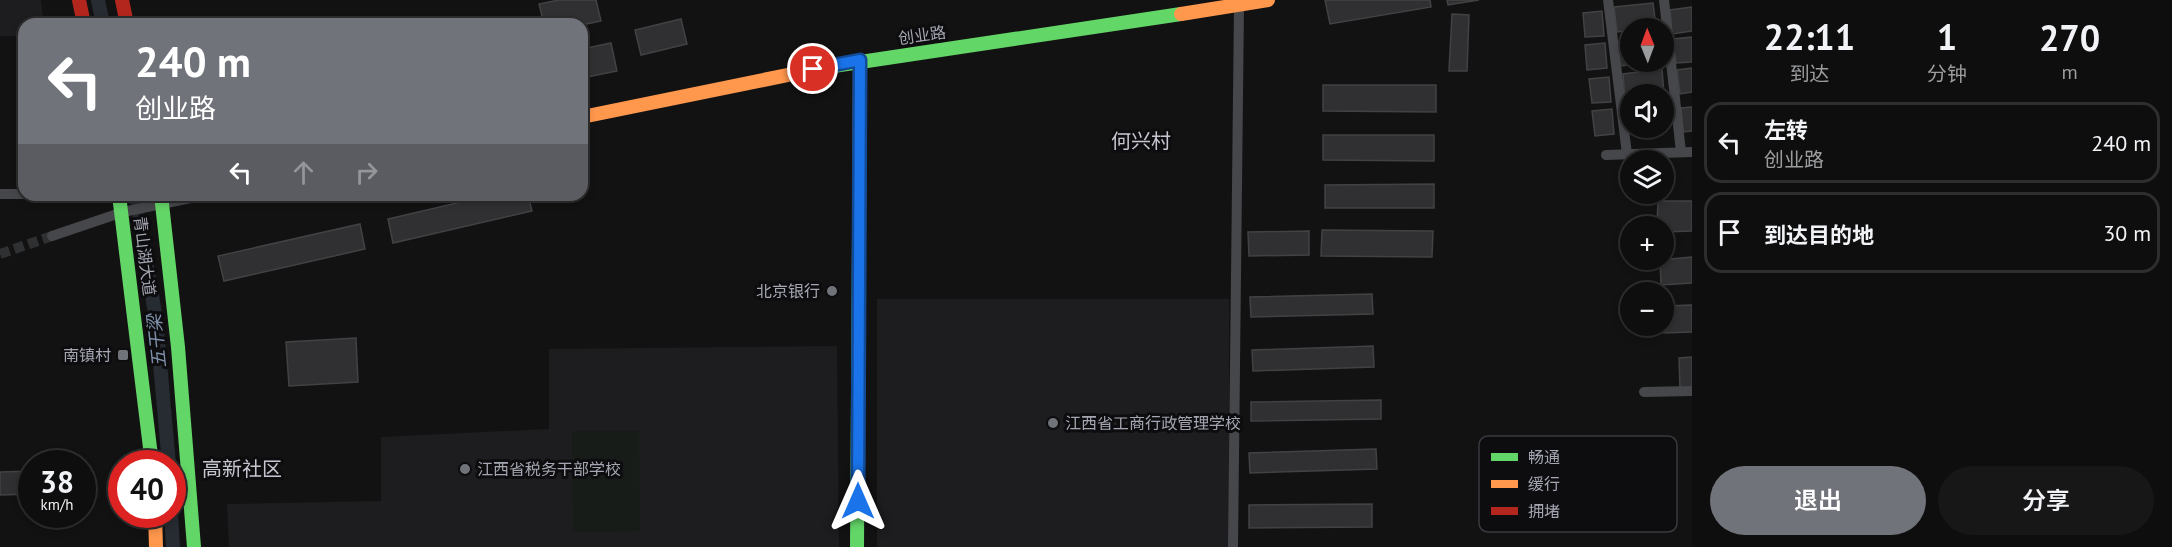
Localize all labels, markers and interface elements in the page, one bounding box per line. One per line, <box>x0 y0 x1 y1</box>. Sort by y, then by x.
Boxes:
text: 22:11 <box>1764 13 1855 60</box>
text: 1 <box>1937 13 1957 60</box>
text: 270 <box>2039 14 2100 61</box>
north arrow <box>1620 18 1674 72</box>
map controls <box>1620 18 1674 336</box>
street label: 创业路 <box>897 22 947 48</box>
text: 240 m <box>135 34 251 89</box>
icon: left <box>36 42 114 120</box>
pin <box>787 43 838 94</box>
icon: arrive <box>796 52 829 85</box>
text: m <box>2061 59 2078 85</box>
text: 到达 <box>1790 61 1830 87</box>
text: 分钟 <box>1927 61 1967 87</box>
button: sound <box>1620 84 1674 138</box>
text: 创业路 <box>135 91 216 125</box>
text: 左转 <box>1764 116 1808 144</box>
icon: left <box>1713 126 1746 159</box>
district label: 何兴村 <box>1111 128 1171 154</box>
text: 240 m <box>2091 129 2151 157</box>
text: 创业路 <box>1764 147 1824 173</box>
button: layers <box>1620 150 1674 204</box>
icon: left <box>224 156 257 189</box>
icon: ahead <box>287 156 320 189</box>
icon: right <box>350 156 383 189</box>
street label: 青山湖大道 <box>130 215 160 297</box>
button: + <box>1620 216 1674 270</box>
icon: arrive <box>1713 216 1746 249</box>
text: 30 m <box>2103 219 2151 247</box>
text: 到达目的地 <box>1764 221 1874 249</box>
place label: 北京银行 <box>756 281 820 301</box>
button: − <box>1620 282 1674 336</box>
marker: 北京银行 <box>825 284 839 298</box>
water label: 五干梁 <box>142 311 171 369</box>
place label: 南镇村 <box>63 345 111 365</box>
marker: 南镇村 <box>116 348 130 362</box>
place label: 江西省工商行政管理学校 <box>1065 413 1241 433</box>
marker: 江西省工商行政管理学校 <box>1046 416 1060 430</box>
legend <box>1479 436 1677 532</box>
text: 畅通 <box>1528 447 1560 467</box>
speed limit sign: 40 <box>108 450 186 528</box>
district label: 高新社区 <box>202 456 282 482</box>
place label: 江西省税务干部学校 <box>477 459 621 479</box>
text: 38 <box>40 462 74 501</box>
marker: 江西省税务干部学校 <box>458 462 472 476</box>
button: 退出 <box>1710 466 1926 535</box>
button: 分享 <box>1938 466 2154 535</box>
position arrow <box>826 469 890 533</box>
text: 缓行 <box>1528 474 1560 494</box>
text: km/h <box>41 495 73 514</box>
text: 拥堵 <box>1528 501 1560 521</box>

